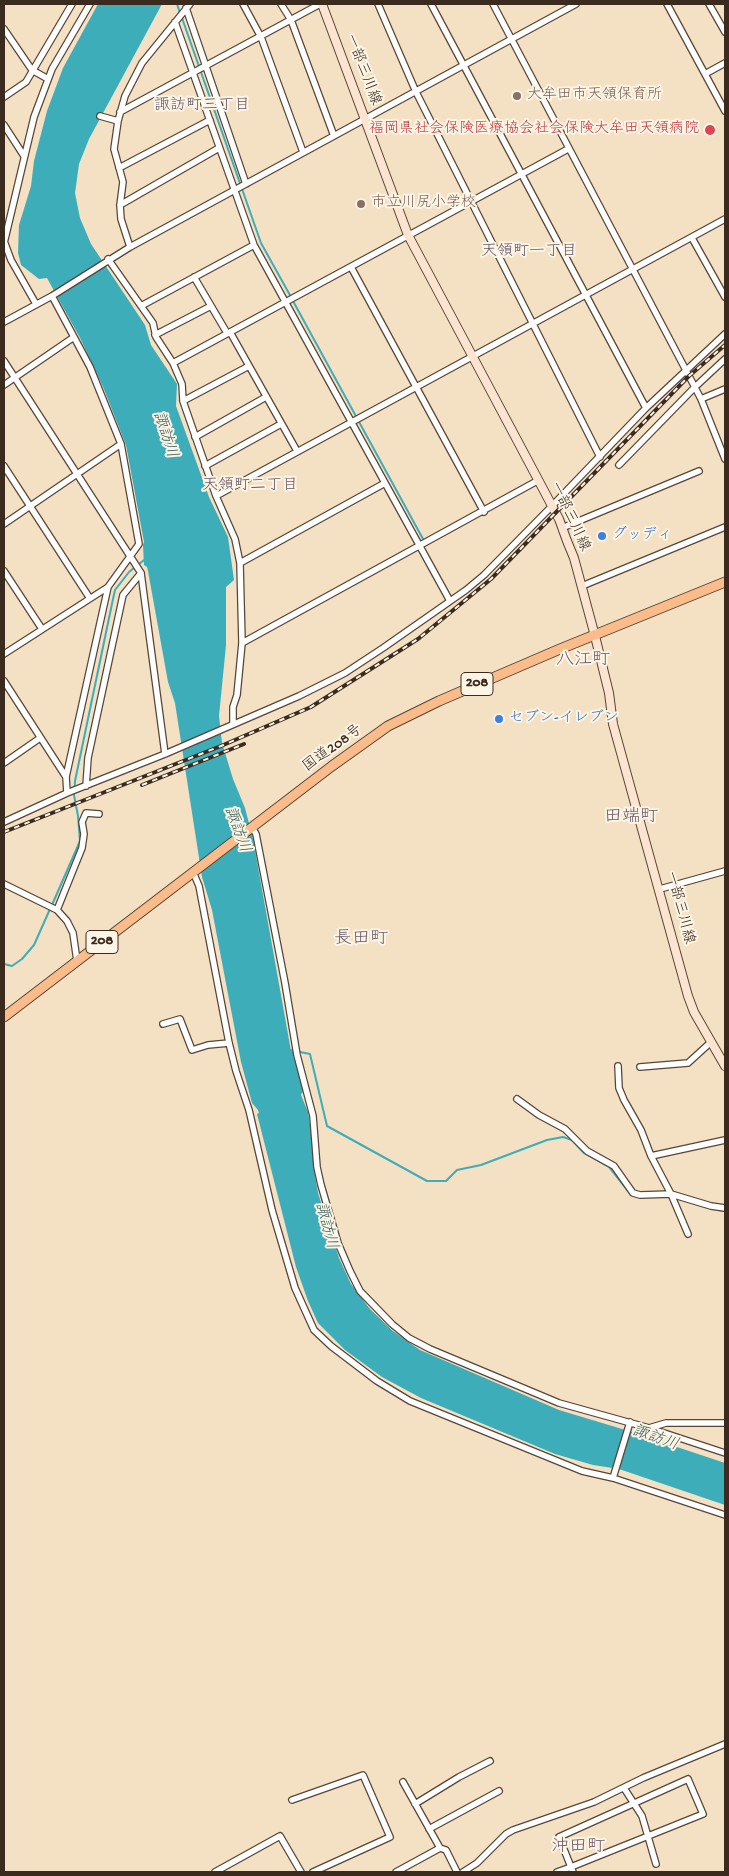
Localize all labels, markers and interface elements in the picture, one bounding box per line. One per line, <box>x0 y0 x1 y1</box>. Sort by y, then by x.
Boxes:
street label: 一部三川線 <box>340 32 384 108</box>
place label: 大牟田市天領保育所 <box>527 87 662 105</box>
marker: 大牟田市天領保育所 <box>511 90 523 102</box>
district label: 諏訪町三丁目 <box>154 97 250 117</box>
place label: 福岡県社会保険医療協会社会保険大牟田天領病院 <box>369 121 699 139</box>
marker: 福岡県社会保険医療協会社会保険大牟田天領病院 <box>703 123 717 137</box>
place label: 市立川尻小学校 <box>371 195 476 213</box>
marker: 市立川尻小学校 <box>355 198 367 210</box>
district label: 天領町一丁目 <box>481 243 577 263</box>
water label: 諏訪川 <box>147 409 181 461</box>
district label: 天領町二丁目 <box>202 477 298 497</box>
street label: 一部三川線 <box>545 479 593 555</box>
place label: グッディ <box>612 527 672 545</box>
marker: グッディ <box>596 530 608 542</box>
district label: 八江町 <box>556 650 610 672</box>
road number: 208 <box>461 672 493 696</box>
place label: セブン-イレブン <box>509 710 619 728</box>
marker: セブン-イレブン <box>493 713 505 725</box>
street label: 国道208号 <box>300 721 366 777</box>
water label: 諏訪川 <box>219 804 253 856</box>
district label: 田端町 <box>604 807 658 829</box>
street label: 一部三川線 <box>661 869 697 947</box>
district label: 長田町 <box>334 929 388 951</box>
road number: 208 <box>86 930 118 954</box>
water label: 諏訪川 <box>310 1200 340 1252</box>
water label: 諏訪川 <box>629 1422 681 1456</box>
district label: 沖田町 <box>551 1837 605 1859</box>

